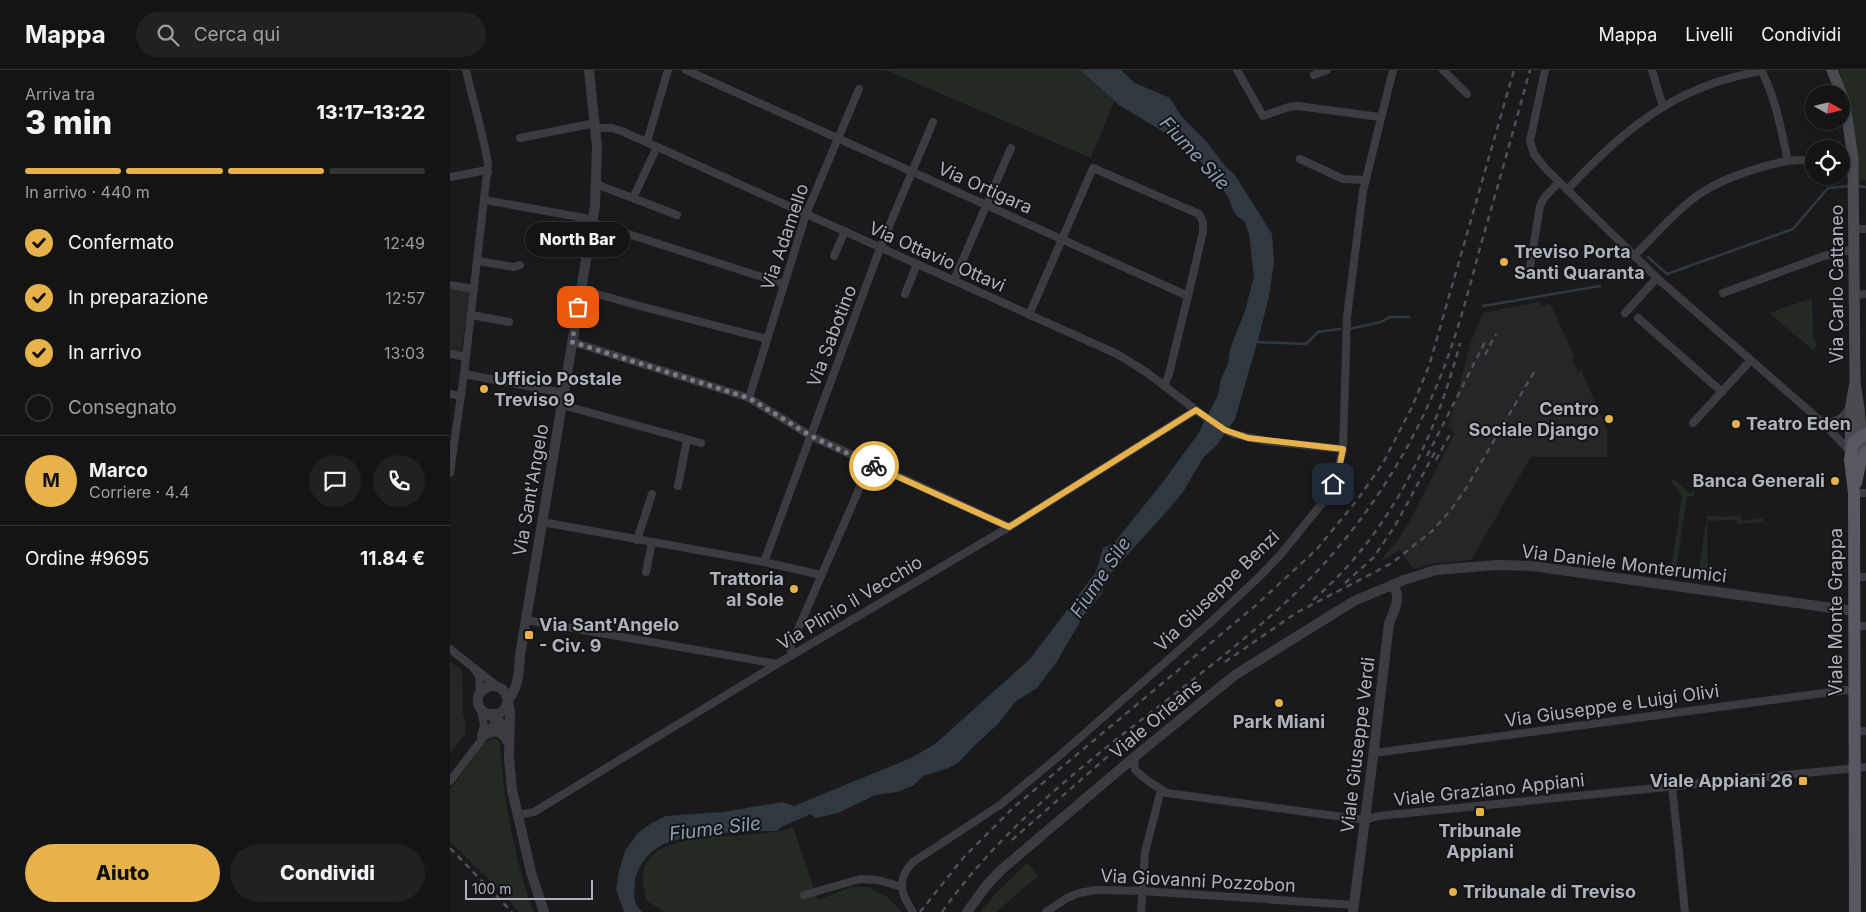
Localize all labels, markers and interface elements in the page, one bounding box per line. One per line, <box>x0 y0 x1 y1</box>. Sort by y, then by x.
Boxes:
search box <box>136 12 486 57</box>
text: Mappa <box>25 20 106 49</box>
icon: search <box>154 21 182 49</box>
text: Cerca qui <box>194 23 280 46</box>
text: Mappa <box>1599 24 1657 45</box>
text: Livelli <box>1685 24 1733 45</box>
text: Condividi <box>1761 24 1841 45</box>
text: Arriva tra <box>25 84 95 104</box>
north arrow <box>1805 85 1850 130</box>
map controls <box>1805 85 1850 185</box>
text: 13:17–13:22 <box>317 101 425 124</box>
text: 3 min <box>25 103 112 142</box>
water label: Fiume Sile <box>1155 112 1235 195</box>
button: locate <box>1805 140 1850 185</box>
street label: Via Ortigara <box>935 157 1036 218</box>
street label: Via Adamello <box>756 181 813 293</box>
text: In arrivo · 440 m <box>25 182 150 202</box>
street label: Via Carlo Cattaneo <box>1826 204 1847 364</box>
street label: Via Ottavio Ottavi <box>866 217 1009 296</box>
callout: North Bar <box>526 222 630 257</box>
icon: check <box>25 229 53 257</box>
text: North Bar <box>540 229 615 249</box>
text: Confermato <box>68 231 174 254</box>
text: 12:49 <box>384 233 425 253</box>
place label: Treviso Porta Santi Quaranta <box>1514 241 1645 283</box>
marker: Treviso Porta Santi Quaranta <box>1498 256 1510 268</box>
street label: Via Sabotino <box>803 282 861 390</box>
icon: check <box>25 284 53 312</box>
text: In preparazione <box>68 286 208 309</box>
pin <box>557 286 599 328</box>
text: 12:57 <box>385 288 425 308</box>
icon: bag <box>564 293 592 321</box>
icon: check <box>25 339 53 367</box>
text: In arrivo <box>68 341 142 364</box>
text: 13:03 <box>384 343 425 363</box>
place label: Ufficio Postale Treviso 9 <box>494 368 622 410</box>
marker: Ufficio Postale Treviso 9 <box>478 383 490 395</box>
text: Consegnato <box>68 396 177 419</box>
place label: Centro Sociale Django <box>1468 398 1599 440</box>
marker: Centro Sociale Django <box>1603 413 1615 425</box>
place label: Teatro Eden <box>1746 413 1851 434</box>
marker: Teatro Eden <box>1730 418 1742 430</box>
street label: Via Sant'Angelo <box>509 422 552 558</box>
courier <box>849 441 899 491</box>
icon: bike <box>860 452 888 480</box>
button: chat <box>309 455 361 507</box>
button: phone <box>373 455 425 507</box>
text: Marco <box>89 459 148 482</box>
pin <box>1312 463 1354 505</box>
text: M <box>42 469 60 492</box>
icon: home <box>1319 470 1347 498</box>
place label: Banca Generali <box>1693 470 1825 491</box>
marker: Banca Generali <box>1829 475 1841 487</box>
text: Corriere · 4.4 <box>89 482 189 502</box>
street label: Via Giuseppe Benzi <box>1150 526 1283 656</box>
street label: Viale Monte Grappa <box>1825 528 1846 696</box>
water label: Fiume Sile <box>1065 533 1136 622</box>
street label: Via Daniele Monterumici <box>1520 540 1728 587</box>
text: Ordine #9695 <box>25 547 149 570</box>
text: 11.84 € <box>360 547 425 570</box>
street label: Via Plinio il Vecchio <box>774 551 926 654</box>
place label: Trattoria al Sole <box>709 568 784 610</box>
marker: Trattoria al Sole <box>788 583 800 595</box>
place label: Via Sant'Angelo - Civ. 9 <box>539 614 679 656</box>
marker: Via Sant'Angelo - Civ. 9 <box>523 629 535 641</box>
street label: Viale Giuseppe Verdi <box>1336 656 1379 834</box>
street label: Viale Orleans <box>1106 674 1206 763</box>
street label: Via Giuseppe e Luigi Olivi <box>1503 680 1720 731</box>
marker: Park Miani <box>1273 697 1285 709</box>
place label: Park Miani <box>1233 711 1325 732</box>
street label: Viale Graziano Appiani <box>1392 769 1585 810</box>
place label: Viale Appiani 26 <box>1650 770 1793 791</box>
marker: Viale Appiani 26 <box>1797 775 1809 787</box>
marker: Tribunale Appiani <box>1474 806 1486 818</box>
water label: Fiume Sile <box>668 811 762 846</box>
place label: Tribunale Appiani <box>1438 820 1522 862</box>
button: Aiuto <box>25 844 220 902</box>
button: Condividi <box>230 844 425 902</box>
street label: Via Giovanni Pozzobon <box>1100 865 1296 896</box>
scale bar <box>465 877 592 900</box>
text: 100 m <box>472 880 512 897</box>
place label: Tribunale di Treviso <box>1463 881 1636 902</box>
marker: Tribunale di Treviso <box>1447 886 1459 898</box>

